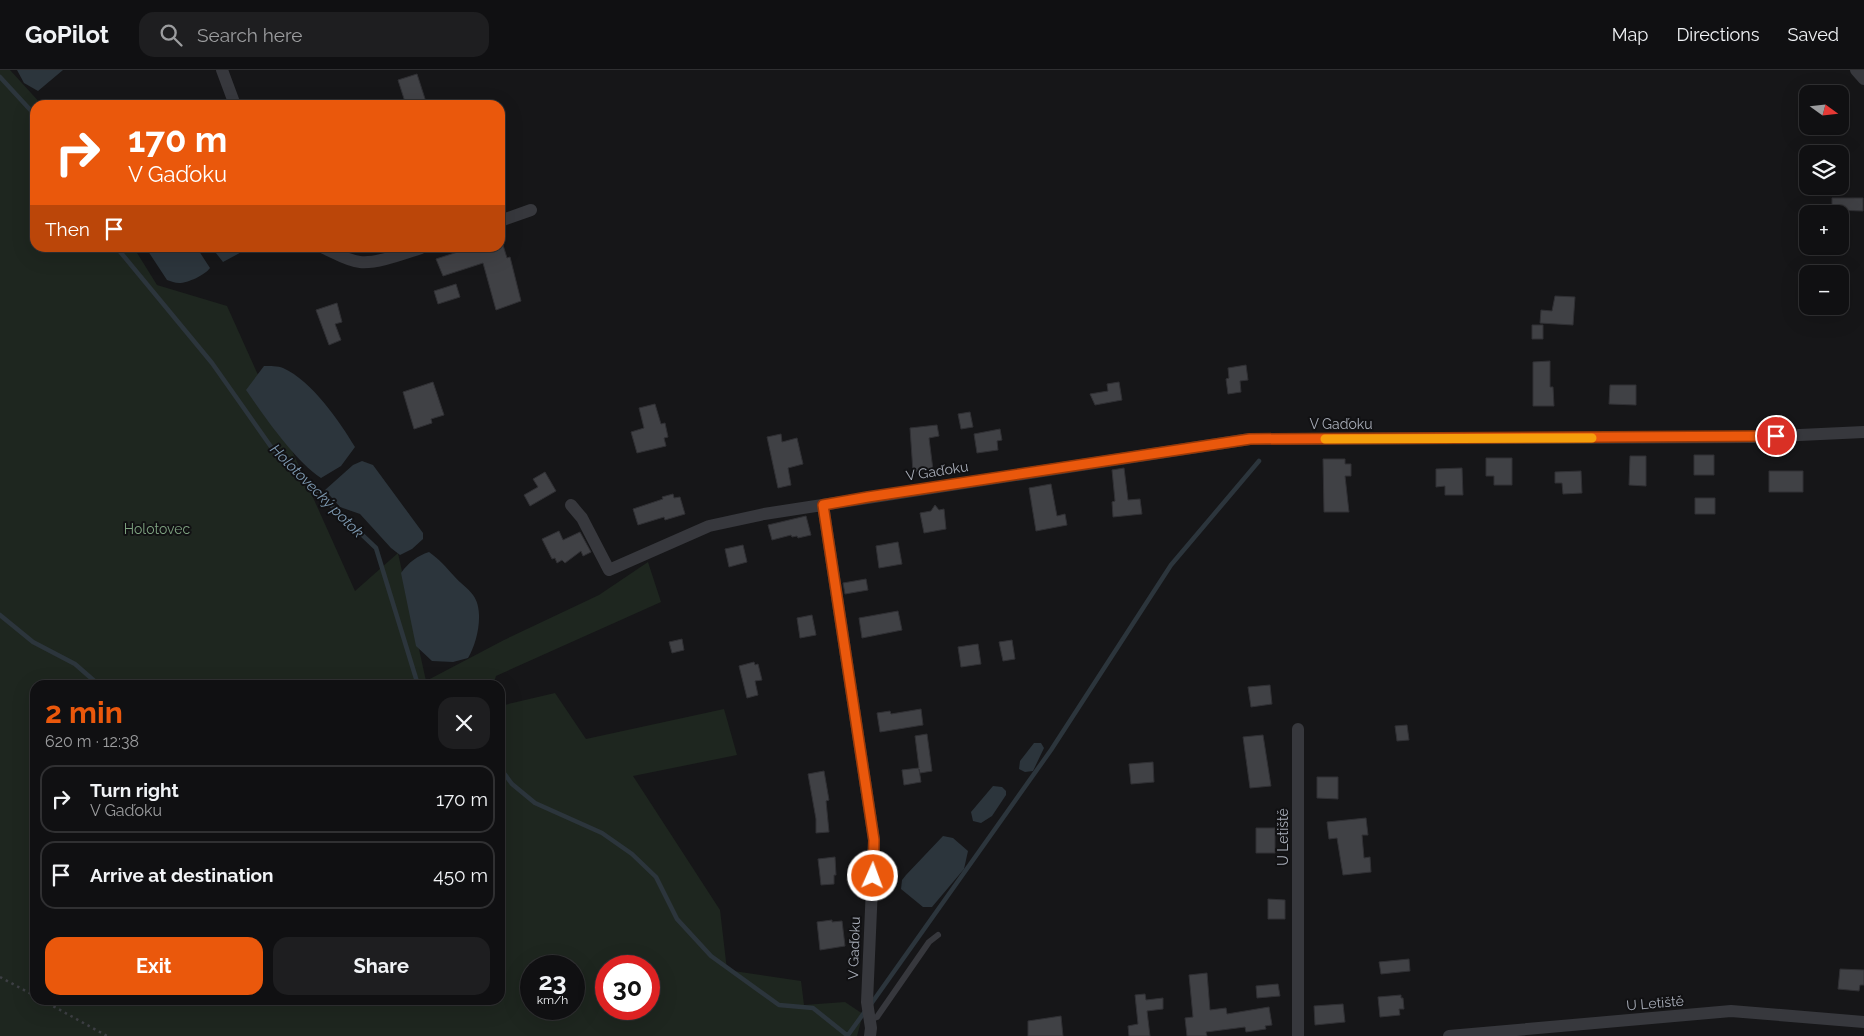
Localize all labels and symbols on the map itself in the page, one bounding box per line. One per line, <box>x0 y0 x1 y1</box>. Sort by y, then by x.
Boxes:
north arrow <box>1799 85 1849 135</box>
pin <box>1755 415 1797 457</box>
street label: V Gaďoku <box>1309 416 1373 432</box>
water label: Holotovecký potok <box>266 440 368 542</box>
street label: V Gaďoku <box>905 458 969 484</box>
park label: Holotovec <box>124 521 190 537</box>
street label: U Letiště <box>1275 808 1291 866</box>
position arrow <box>846 849 898 901</box>
street label: V Gaďoku <box>845 916 863 980</box>
speed limit sign: 30 <box>595 955 660 1020</box>
street label: U Letiště <box>1626 993 1684 1013</box>

